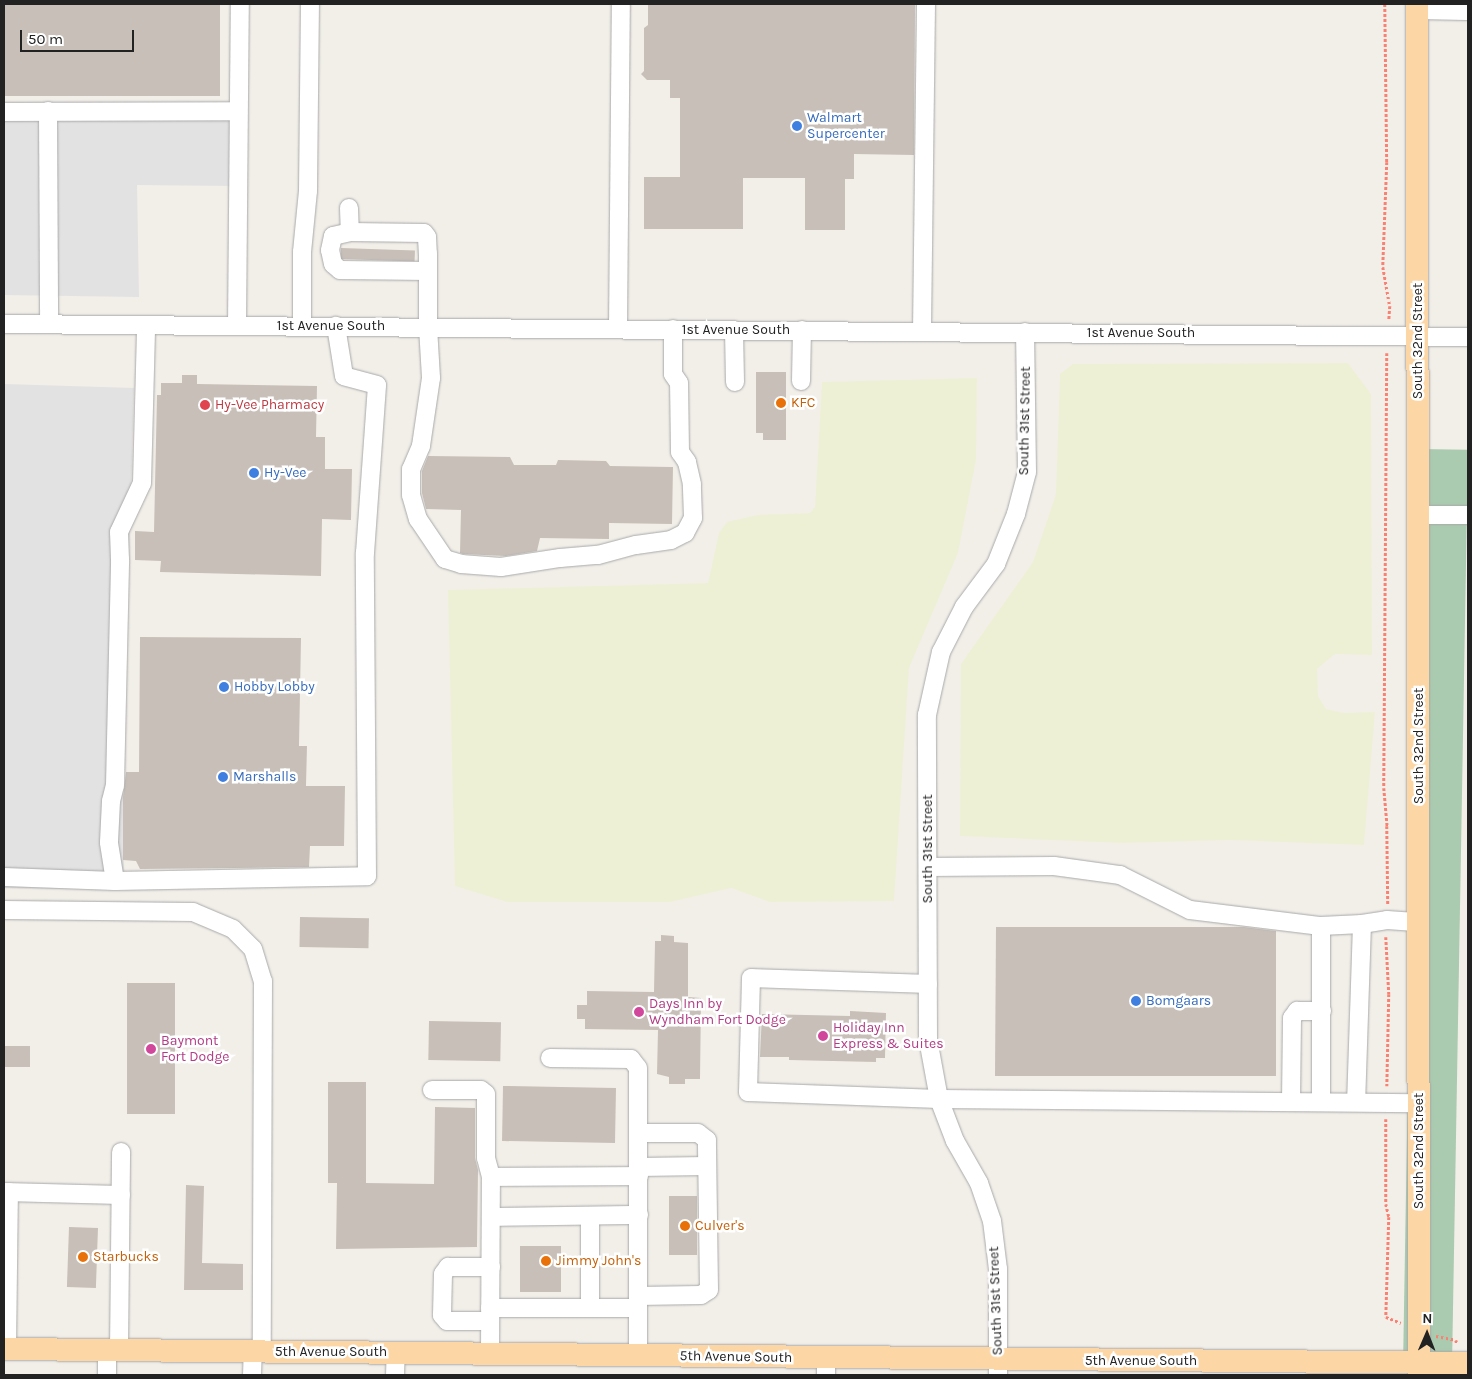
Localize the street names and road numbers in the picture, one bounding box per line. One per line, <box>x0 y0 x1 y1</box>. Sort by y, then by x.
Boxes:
street label: South 32nd Street <box>1410 283 1426 399</box>
street label: 1st Avenue South <box>277 318 385 334</box>
street label: 1st Avenue South <box>682 322 790 338</box>
street label: 1st Avenue South <box>1087 325 1195 341</box>
street label: South 31st Street <box>1016 366 1034 476</box>
street label: South 32nd Street <box>1411 688 1427 804</box>
street label: South 31st Street <box>920 795 936 903</box>
street label: South 32nd Street <box>1411 1093 1427 1209</box>
street label: South 31st Street <box>986 1246 1006 1356</box>
street label: 5th Avenue South <box>275 1344 387 1360</box>
street label: 5th Avenue South <box>680 1348 792 1366</box>
street label: 5th Avenue South <box>1085 1353 1197 1369</box>

